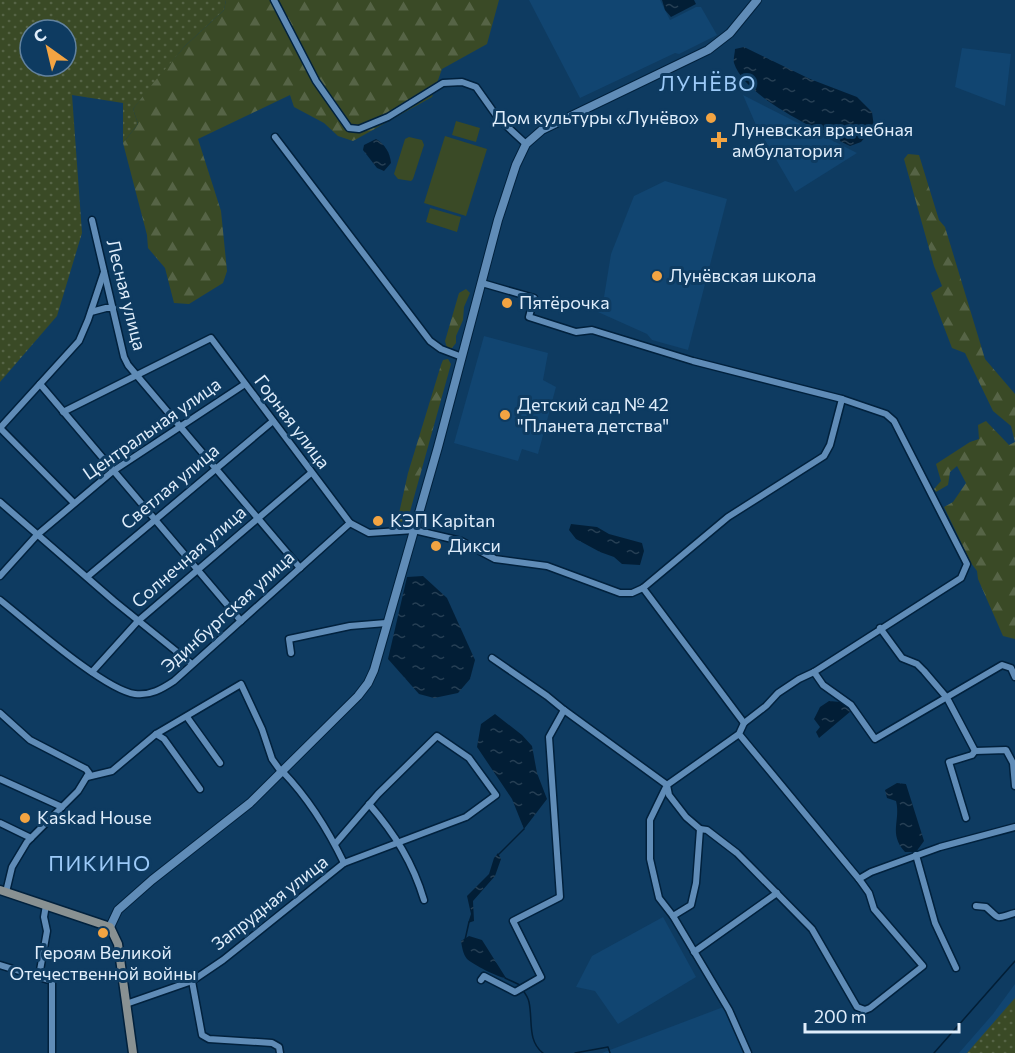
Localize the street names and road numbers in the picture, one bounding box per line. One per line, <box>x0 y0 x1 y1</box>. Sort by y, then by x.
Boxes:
street label: Лесная улица <box>103 237 151 353</box>
street label: Горная улица <box>250 370 335 473</box>
street label: Центральная улица <box>78 372 225 484</box>
street label: Светлая улица <box>116 439 223 534</box>
street label: Солнечная улица <box>127 501 250 612</box>
street label: Эдинбургская улица <box>156 546 298 677</box>
street label: Запрудная улица <box>207 850 332 954</box>

